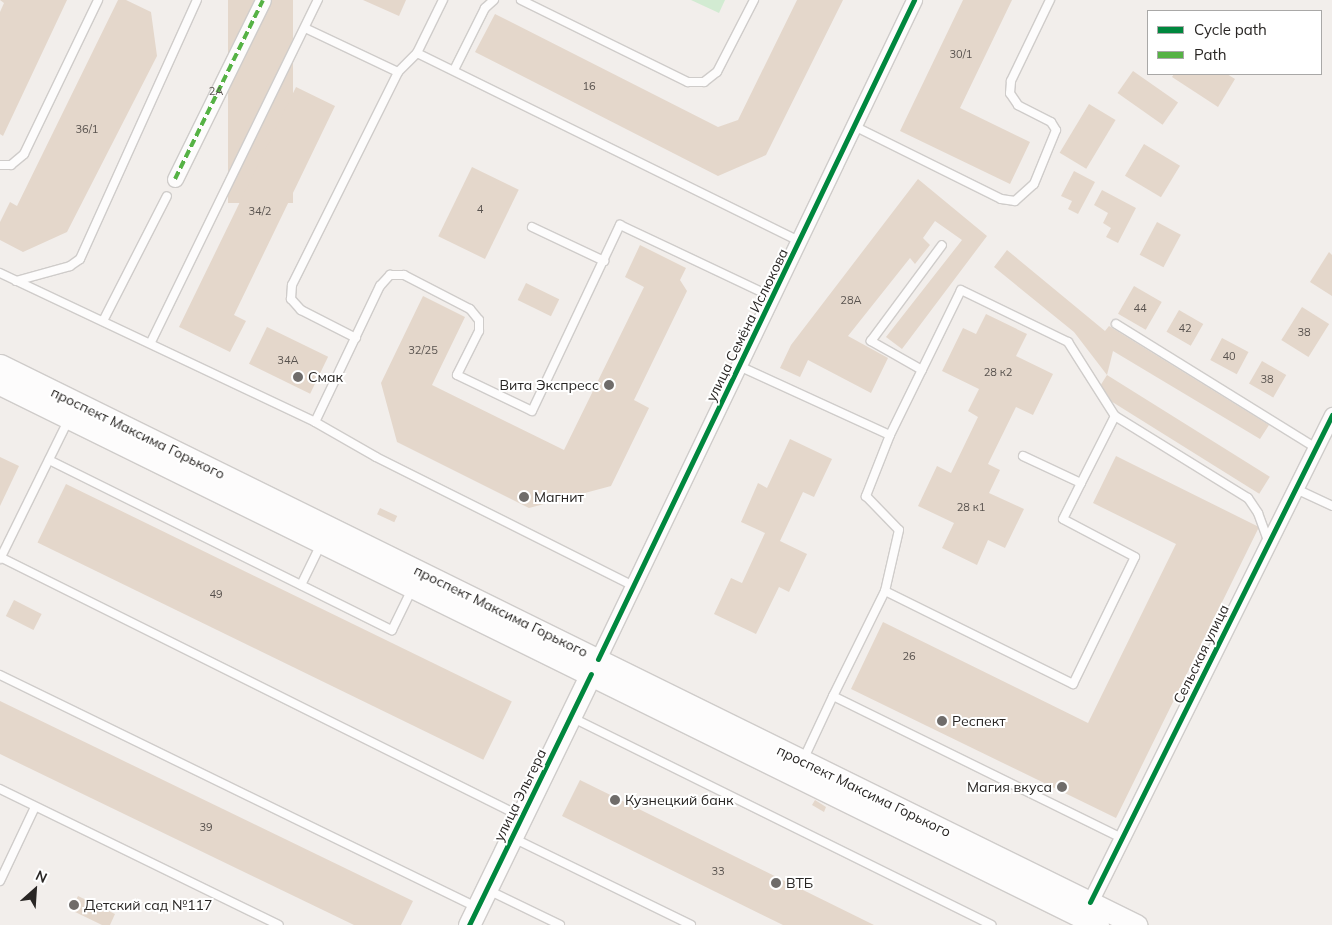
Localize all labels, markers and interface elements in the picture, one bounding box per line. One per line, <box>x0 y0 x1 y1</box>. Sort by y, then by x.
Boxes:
legend <box>1147 10 1322 75</box>
text: Cycle path <box>1194 20 1267 39</box>
text: Path <box>1194 45 1226 64</box>
house number: 30/1 <box>950 47 972 61</box>
house number: 16 <box>582 79 596 93</box>
house number: 2А <box>209 84 223 98</box>
house number: 36/1 <box>76 122 98 136</box>
house number: 4 <box>477 202 483 216</box>
house number: 34/2 <box>249 204 271 218</box>
street label: улица Семёна Ислюкова <box>703 246 791 404</box>
house number: 28А <box>840 293 862 307</box>
house number: 44 <box>1133 301 1147 315</box>
house number: 42 <box>1178 321 1192 335</box>
house number: 38 <box>1297 325 1311 339</box>
house number: 32/25 <box>408 343 438 357</box>
house number: 40 <box>1222 349 1236 363</box>
house number: 34А <box>277 353 299 367</box>
house number: 28 к2 <box>984 365 1012 379</box>
place label: Смак <box>308 369 343 385</box>
marker: Смак <box>292 371 304 383</box>
house number: 38 <box>1260 372 1274 386</box>
place label: Вита Экспресс <box>500 377 599 393</box>
marker: Вита Экспресс <box>603 379 615 391</box>
street label: проспект Максима Горького <box>48 384 228 482</box>
place label: Магнит <box>534 489 584 505</box>
marker: Магнит <box>518 491 530 503</box>
house number: 28 к1 <box>957 500 985 514</box>
street label: проспект Максима Горького <box>411 562 591 660</box>
house number: 49 <box>209 587 223 601</box>
street label: Сельская улица <box>1170 602 1232 706</box>
house number: 26 <box>902 649 916 663</box>
place label: Респект <box>952 713 1006 729</box>
marker: Респект <box>936 715 948 727</box>
street label: проспект Максима Горького <box>774 742 954 840</box>
street label: улица Эльгера <box>490 746 550 844</box>
place label: Магия вкуса <box>967 779 1052 795</box>
marker: Магия вкуса <box>1056 781 1068 793</box>
place label: Кузнецкий банк <box>625 792 734 808</box>
marker: Кузнецкий банк <box>609 794 621 806</box>
house number: 39 <box>199 820 213 834</box>
house number: 33 <box>711 864 725 878</box>
north arrow <box>10 865 60 915</box>
text: N <box>33 866 50 887</box>
place label: ВТБ <box>786 875 813 891</box>
marker: ВТБ <box>770 877 782 889</box>
place label: Детский сад №117 <box>84 897 212 913</box>
marker: Детский сад №117 <box>68 899 80 911</box>

